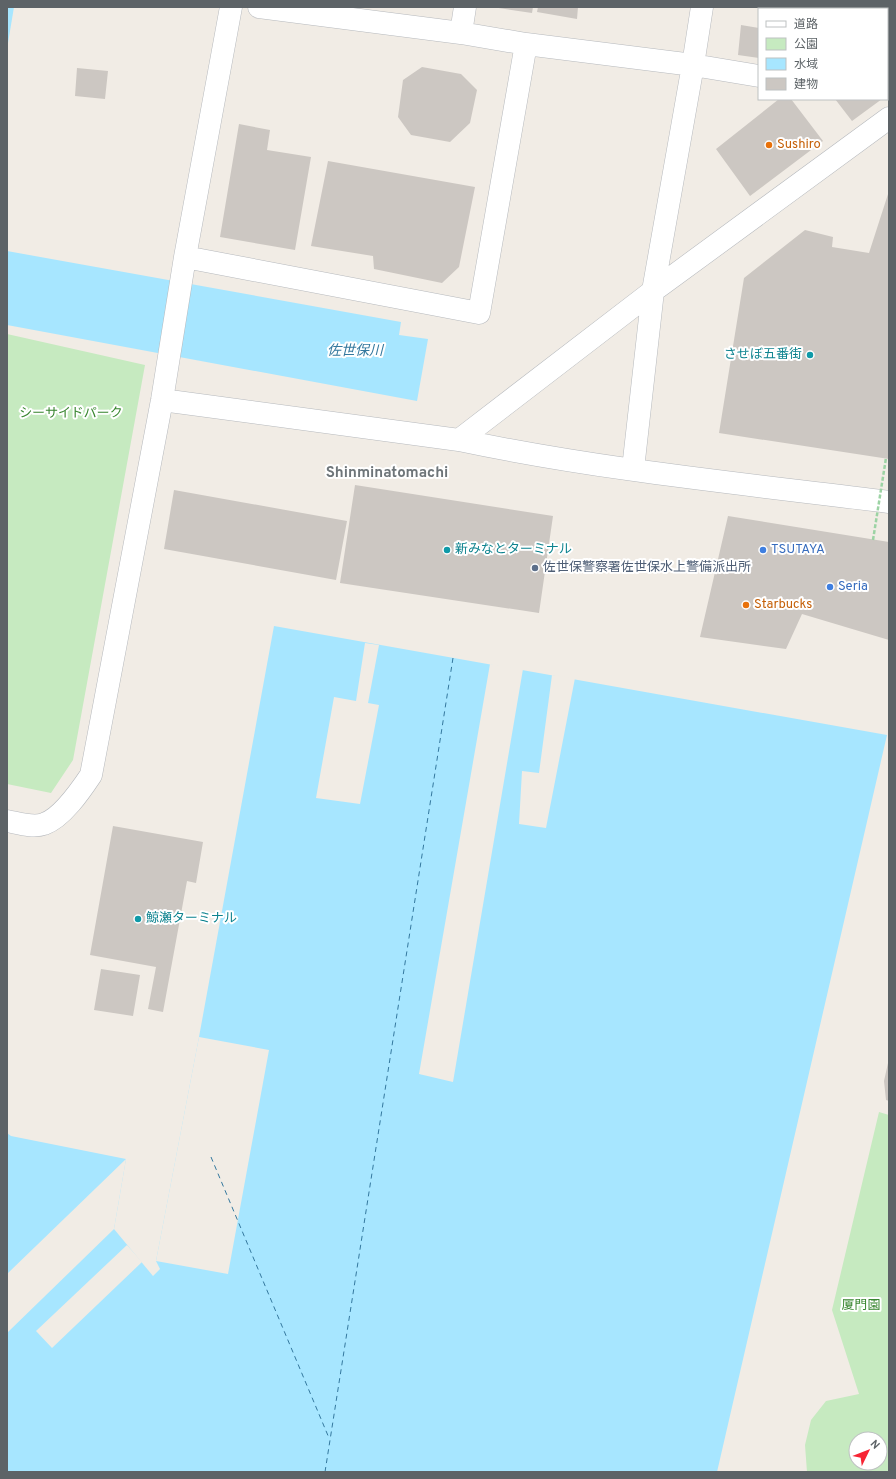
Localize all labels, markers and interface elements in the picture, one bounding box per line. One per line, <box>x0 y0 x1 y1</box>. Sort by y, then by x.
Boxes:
legend <box>758 8 888 100</box>
text: 道路 <box>794 17 818 33</box>
text: 公園 <box>794 37 818 53</box>
text: 水域 <box>794 57 818 73</box>
text: 建物 <box>794 77 818 93</box>
place label: Sushiro <box>777 137 821 153</box>
marker: Sushiro <box>764 140 774 150</box>
water label: 佐世保川 <box>327 343 385 360</box>
place label: させぼ五番街 <box>724 347 802 363</box>
marker: させぼ五番街 <box>805 350 815 360</box>
park label: シーサイドパーク <box>19 406 123 422</box>
district label: Shinminatomachi <box>326 464 448 483</box>
place label: 新みなとターミナル <box>455 542 572 558</box>
place label: TSUTAYA <box>771 542 825 558</box>
marker: 新みなとターミナル <box>442 545 452 555</box>
marker: TSUTAYA <box>758 545 768 555</box>
place label: 佐世保警察署佐世保水上警備派出所 <box>543 559 751 576</box>
marker: 佐世保警察署佐世保水上警備派出所 <box>530 563 540 573</box>
place label: Seria <box>838 579 868 595</box>
marker: Seria <box>825 582 835 592</box>
place label: Starbucks <box>754 597 812 613</box>
marker: Starbucks <box>741 600 751 610</box>
place label: 鯨瀬ターミナル <box>146 910 237 927</box>
marker: 鯨瀬ターミナル <box>133 914 143 924</box>
park label: 厦門園 <box>841 1298 881 1314</box>
north arrow <box>848 1431 888 1471</box>
text: N <box>867 1437 882 1453</box>

